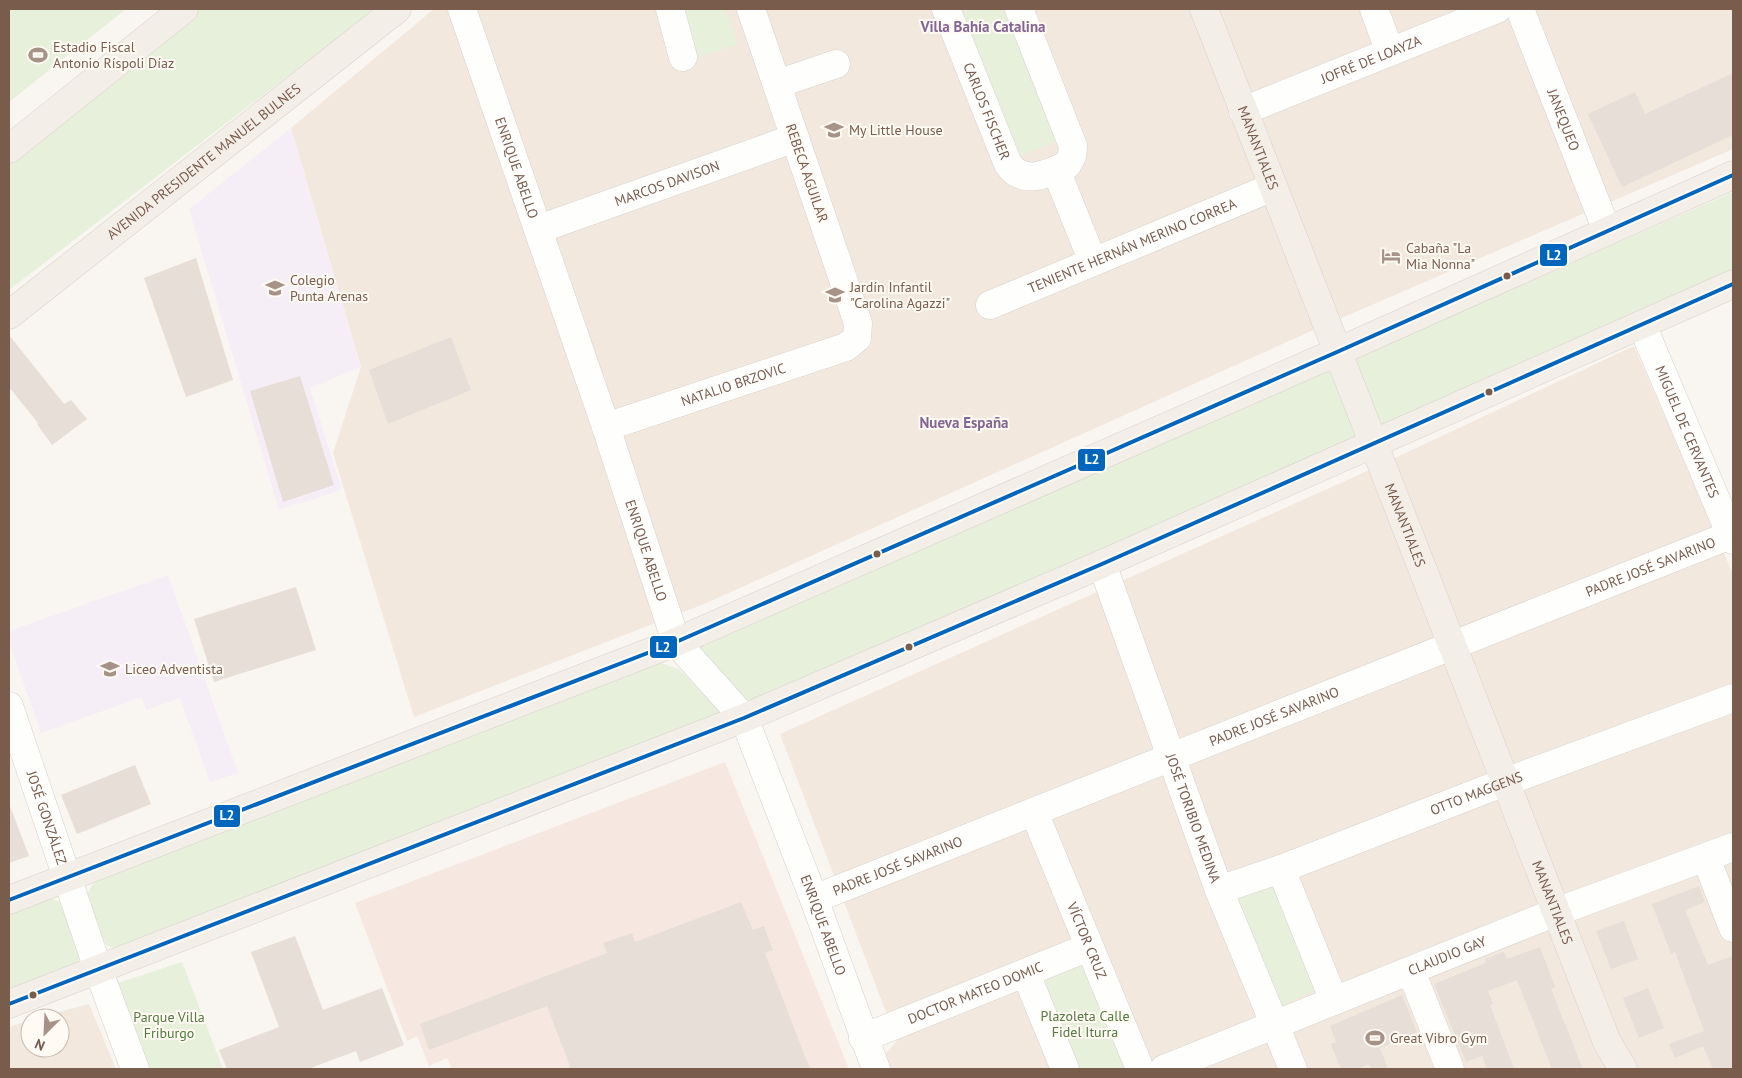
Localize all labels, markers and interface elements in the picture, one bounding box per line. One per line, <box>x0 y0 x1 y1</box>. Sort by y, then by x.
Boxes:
district label: Villa Bahía Catalina <box>919 17 1046 36</box>
street label: JOFRÉ DE LOAYZA <box>1317 31 1425 88</box>
place label: Estadio Fiscal Antonio Ríspoli Díaz <box>53 38 174 72</box>
sports icon: Estadio Fiscal Antonio Ríspoli Díaz <box>27 44 49 66</box>
street label: CARLOS FISCHER <box>959 60 1014 162</box>
street label: AVENIDA PRESIDENTE MANUEL BULNES <box>103 79 304 243</box>
street label: JANEQUEO <box>1543 85 1584 153</box>
street label: MANANTIALES <box>1234 103 1283 192</box>
street label: ENRIQUE ABELLO <box>491 115 542 221</box>
school or university icon: My Little House <box>823 119 845 141</box>
street label: REBECA AGUILAR <box>782 121 832 225</box>
place label: My Little House <box>849 121 943 139</box>
street label: MARCOS DAVISON <box>612 157 722 210</box>
street label: TENIENTE HERNÁN MERINO CORREA <box>1025 194 1240 297</box>
place label: Cabaña "La Mia Nonna" <box>1406 239 1475 273</box>
line badge: L2 <box>1539 243 1568 267</box>
hotel icon: Cabaña "La Mia Nonna" <box>1380 245 1402 267</box>
text: L2 <box>1546 246 1562 264</box>
place label: Colegio Punta Arenas <box>290 271 368 305</box>
unlabelled marker <box>1502 271 1512 281</box>
school or university icon: Colegio Punta Arenas <box>264 277 286 299</box>
place label: Jardín Infantil "Carolina Agazzi" <box>849 278 950 312</box>
school or university icon: Jardín Infantil "Carolina Agazzi" <box>824 284 846 306</box>
street label: NATALIO BRZOVIC <box>679 359 788 410</box>
street label: MIGUEL DE CERVANTES <box>1651 363 1723 501</box>
unlabelled marker <box>1484 387 1494 397</box>
district label: Nueva España <box>919 413 1009 432</box>
line badge: L2 <box>1077 448 1106 472</box>
text: L2 <box>1084 450 1100 468</box>
street label: MANANTIALES <box>1381 481 1430 570</box>
street label: ENRIQUE ABELLO <box>621 497 671 604</box>
street label: PADRE JOSÉ SAVARINO <box>1583 533 1718 601</box>
unlabelled marker <box>872 549 882 559</box>
line badge: L2 <box>649 635 678 659</box>
text: L2 <box>655 638 671 656</box>
unlabelled marker <box>904 642 914 652</box>
school or university icon: Liceo Adventista <box>99 658 121 680</box>
place label: Liceo Adventista <box>125 660 223 678</box>
street label: PADRE JOSÉ SAVARINO <box>1206 682 1342 750</box>
street label: JOSÉ TORIBIO MEDINA <box>1161 750 1225 886</box>
street label: OTTO MAGGENS <box>1427 767 1525 819</box>
street label: JOSÉ GONZÁLEZ <box>22 768 71 867</box>
line badge: L2 <box>213 804 241 828</box>
text: L2 <box>219 806 235 824</box>
street label: PADRE JOSÉ SAVARINO <box>830 832 965 900</box>
street label: MANANTIALES <box>1528 858 1577 947</box>
street label: ENRIQUE ABELLO <box>796 872 850 978</box>
street label: VÍCTOR CRUZ <box>1063 898 1111 982</box>
street label: CLAUDIO GAY <box>1405 932 1489 979</box>
street label: DOCTOR MATEO DOMIC <box>905 958 1045 1028</box>
unlabelled marker <box>28 990 38 1000</box>
park label: Plazoleta Calle Fidel Iturra <box>1040 1007 1130 1041</box>
north arrow <box>20 1008 70 1058</box>
park label: Parque Villa Friburgo <box>133 1008 205 1042</box>
sports icon: Great Vibro Gym <box>1364 1027 1386 1049</box>
place label: Great Vibro Gym <box>1390 1029 1487 1047</box>
text: N <box>32 1035 48 1055</box>

